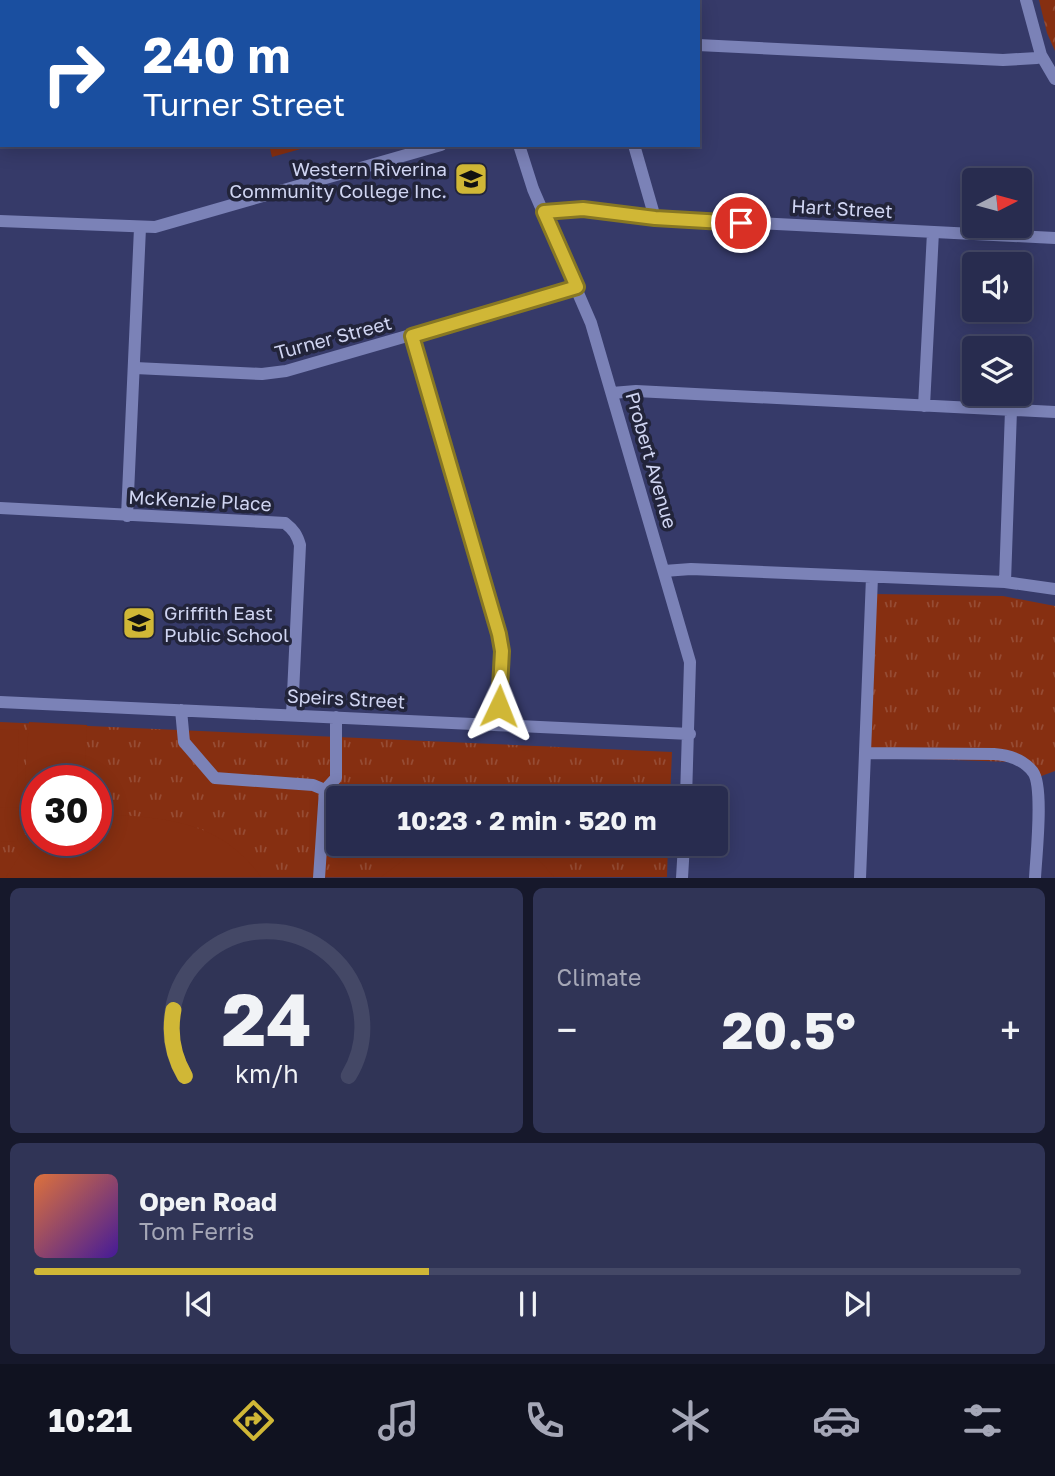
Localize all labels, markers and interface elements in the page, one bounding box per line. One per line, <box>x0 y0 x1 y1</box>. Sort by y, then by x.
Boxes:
text: 240 m <box>143 25 291 84</box>
icon: right <box>28 28 119 119</box>
text: Turner Street <box>143 85 345 123</box>
place label: Western Riverina Community College Inc. <box>229 157 447 202</box>
school or university icon: Western Riverina Community College Inc. <box>452 160 490 198</box>
north arrow <box>962 168 1032 238</box>
map controls <box>962 168 1032 406</box>
pin <box>711 193 771 253</box>
street label: Hart Street <box>791 194 893 222</box>
icon: arrive <box>722 204 760 242</box>
button: sound <box>962 252 1032 322</box>
street label: Turner Street <box>272 310 394 364</box>
button: layers <box>962 336 1032 406</box>
street label: Probert Avenue <box>622 389 682 531</box>
street label: McKenzie Place <box>128 485 272 515</box>
place label: Griffith East Public School <box>164 601 289 646</box>
school or university icon: Griffith East Public School <box>120 604 158 642</box>
position arrow <box>462 669 536 743</box>
street label: Speirs Street <box>286 683 406 713</box>
speed limit sign: 30 <box>21 765 112 856</box>
text: 10:23 · 2 min · 520 m <box>398 805 656 836</box>
text: Climate <box>557 963 641 991</box>
text: 24 <box>221 976 311 1063</box>
text: 20.5° <box>722 998 856 1060</box>
text: − <box>557 1007 577 1052</box>
text: + <box>1000 1007 1021 1052</box>
text: km/h <box>234 1058 298 1089</box>
text: Open Road <box>139 1186 277 1217</box>
text: Tom Ferris <box>139 1217 254 1245</box>
icon: previous <box>180 1285 218 1323</box>
icon: pause <box>509 1285 547 1323</box>
icon: next <box>838 1285 876 1323</box>
icon: directions <box>229 1396 278 1445</box>
icon: music <box>374 1396 423 1445</box>
icon: phone <box>520 1396 569 1445</box>
icon: climate <box>666 1396 715 1445</box>
icon: car <box>812 1396 861 1445</box>
icon: filters <box>958 1396 1007 1445</box>
text: 10:21 <box>48 1401 132 1439</box>

